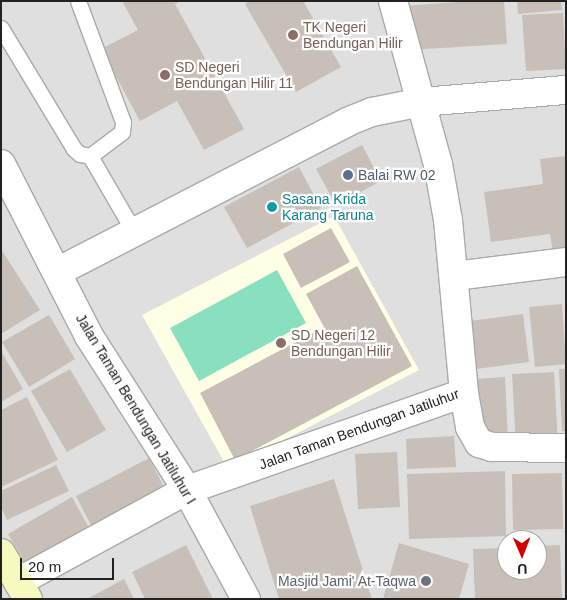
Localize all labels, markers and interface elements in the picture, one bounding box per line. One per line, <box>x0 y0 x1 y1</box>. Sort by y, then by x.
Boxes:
place label: TK Negeri Bendungan Hilir <box>303 19 403 52</box>
marker: TK Negeri Bendungan Hilir <box>287 29 299 41</box>
place label: SD Negeri Bendungan Hilir 11 <box>175 59 293 92</box>
marker: SD Negeri Bendungan Hilir 11 <box>159 69 171 81</box>
place label: Balai RW 02 <box>358 167 436 183</box>
marker: Balai RW 02 <box>342 169 354 181</box>
place label: Sasana Krida Karang Taruna <box>282 191 374 223</box>
marker: Sasana Krida Karang Taruna <box>266 201 278 213</box>
street label: Jalan Taman Bendungan Jatiluhur I <box>72 311 200 507</box>
place label: SD Negeri 12 Bendungan Hilir <box>291 327 391 360</box>
marker: SD Negeri 12 Bendungan Hilir <box>275 337 287 349</box>
street label: Jalan Taman Bendungan Jatiluhur <box>257 385 461 473</box>
north arrow <box>497 530 547 580</box>
scale bar <box>22 548 116 580</box>
text: 20 m <box>28 558 61 575</box>
text: U <box>517 561 527 577</box>
place label: Masjid Jami' At-Taqwa <box>277 573 416 589</box>
marker: Masjid Jami' At-Taqwa <box>420 575 432 587</box>

